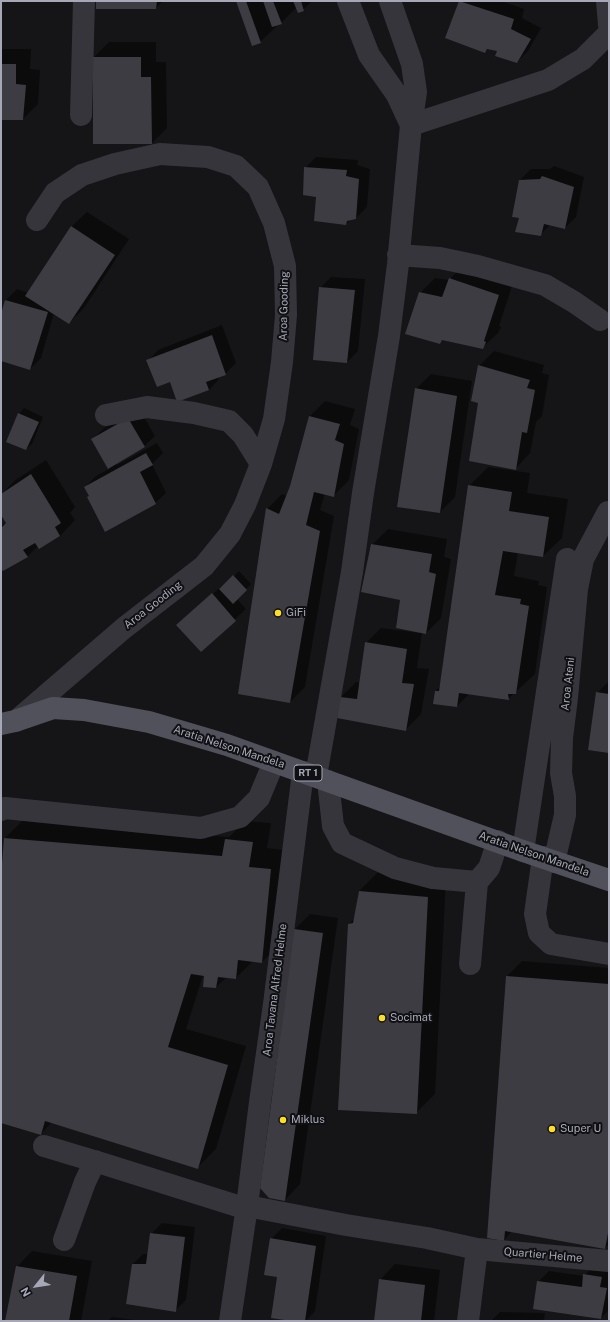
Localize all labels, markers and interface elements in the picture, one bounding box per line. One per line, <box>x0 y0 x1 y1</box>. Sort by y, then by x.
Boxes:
street label: Aroa Gooding <box>277 271 291 341</box>
street label: Aroa Gooding <box>121 578 185 632</box>
place label: GiFi <box>286 606 306 620</box>
marker: GiFi <box>273 608 283 618</box>
street label: Aroa Ateni <box>559 657 577 711</box>
street label: Aratia Nelson Mandela <box>172 723 286 771</box>
road number: RT 1 <box>294 765 322 781</box>
street label: Aratia Nelson Mandela <box>477 829 591 879</box>
street label: Aroa Tavana Alfred Helme <box>260 923 290 1057</box>
place label: Socimat <box>390 1011 432 1025</box>
marker: Socimat <box>377 1013 387 1023</box>
place label: Miklus <box>291 1113 325 1127</box>
marker: Miklus <box>278 1115 288 1125</box>
place label: Super U <box>560 1122 601 1136</box>
marker: Super U <box>547 1124 557 1134</box>
street label: Quartier Helme <box>503 1245 583 1265</box>
north arrow <box>16 1266 56 1306</box>
text: N <box>18 1285 33 1299</box>

